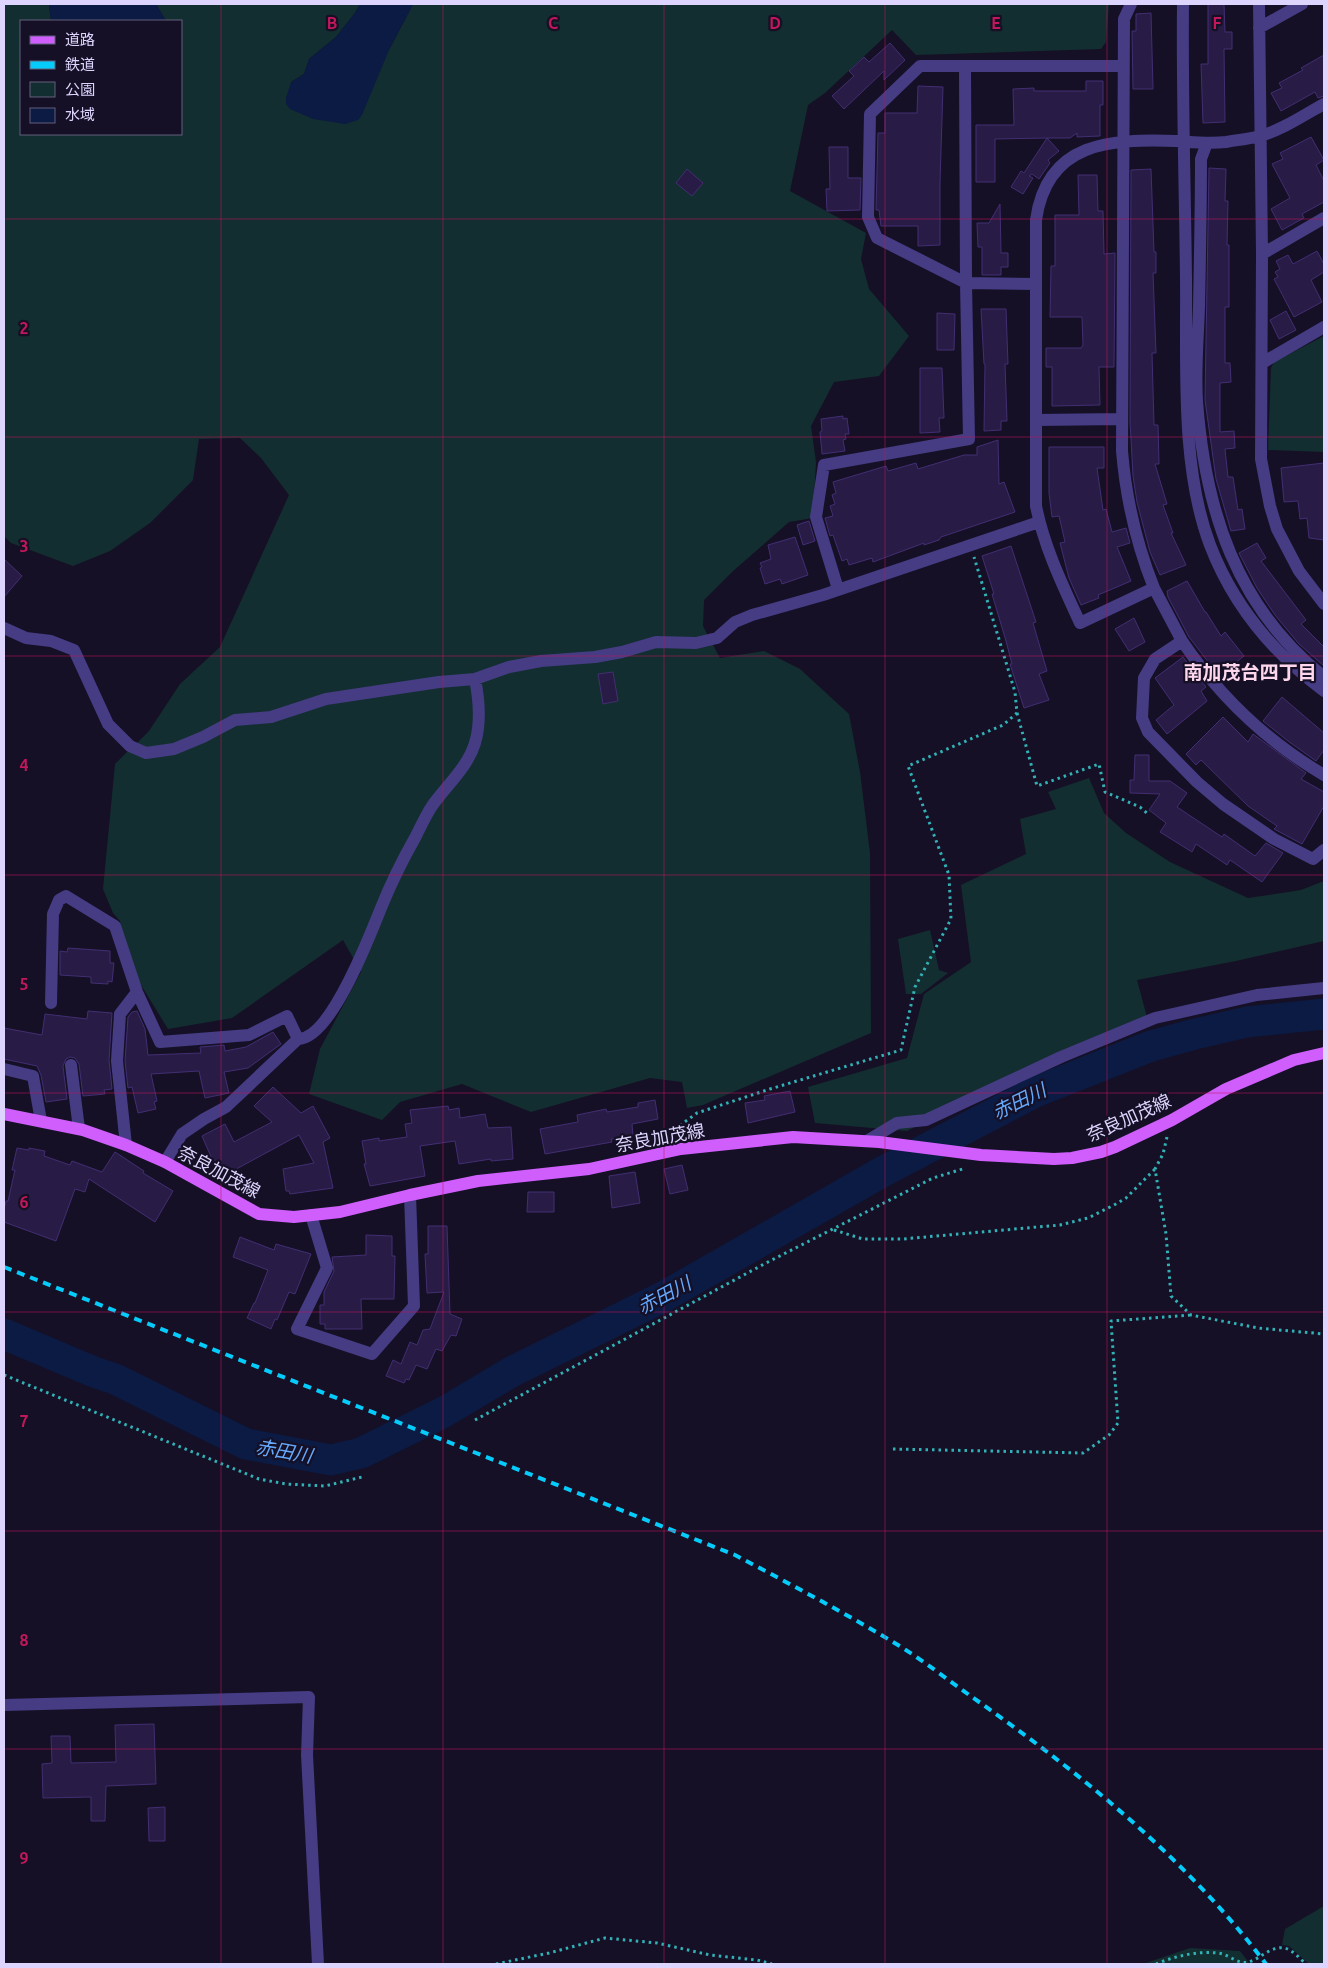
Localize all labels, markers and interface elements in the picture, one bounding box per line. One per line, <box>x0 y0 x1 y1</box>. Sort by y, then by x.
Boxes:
text: B <box>327 14 337 32</box>
text: C <box>548 14 558 32</box>
text: D <box>769 14 781 32</box>
text: E <box>991 14 1001 32</box>
text: F <box>1213 14 1222 32</box>
legend <box>20 20 182 135</box>
text: 道路 <box>65 31 95 48</box>
text: 鉄道 <box>65 56 95 73</box>
text: 公園 <box>65 81 95 98</box>
text: 水域 <box>65 106 95 123</box>
text: 2 <box>19 319 29 337</box>
text: 3 <box>19 537 29 555</box>
district label: 南加茂台四丁目 <box>1183 661 1317 683</box>
text: 4 <box>19 756 29 774</box>
text: 5 <box>19 975 29 993</box>
water label: 赤田川 <box>989 1078 1051 1123</box>
street label: 奈良加茂線 <box>1083 1090 1174 1145</box>
street label: 奈良加茂線 <box>614 1119 706 1155</box>
street label: 奈良加茂線 <box>175 1141 264 1201</box>
text: 6 <box>19 1193 29 1211</box>
water label: 赤田川 <box>634 1271 696 1318</box>
text: 7 <box>19 1412 29 1430</box>
water label: 赤田川 <box>254 1435 316 1467</box>
text: 8 <box>19 1631 29 1649</box>
text: 9 <box>19 1849 29 1867</box>

